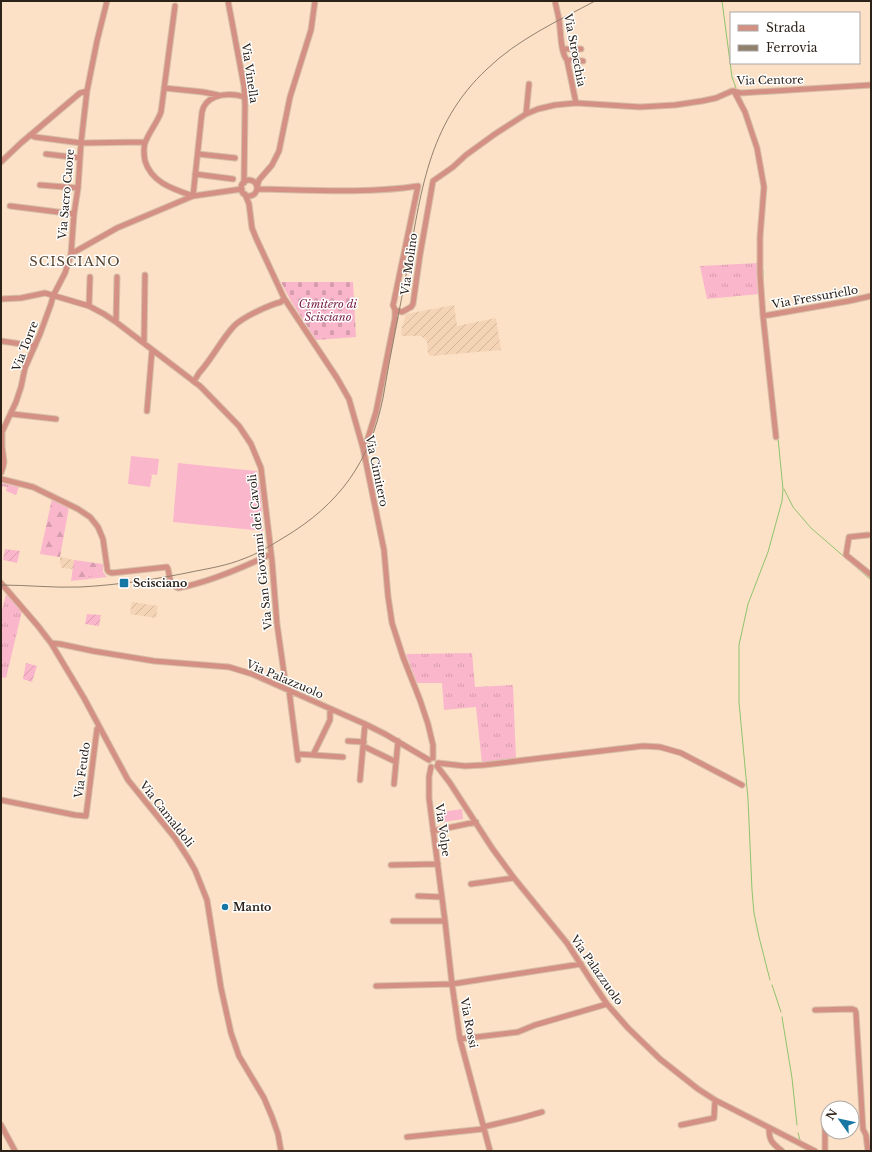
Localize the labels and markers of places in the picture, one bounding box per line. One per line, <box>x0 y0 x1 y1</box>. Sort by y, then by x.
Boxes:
place label: Scisciano <box>133 576 187 590</box>
marker: Scisciano <box>118 577 130 589</box>
place label: Manto <box>233 900 271 914</box>
marker: Manto <box>220 902 230 912</box>

